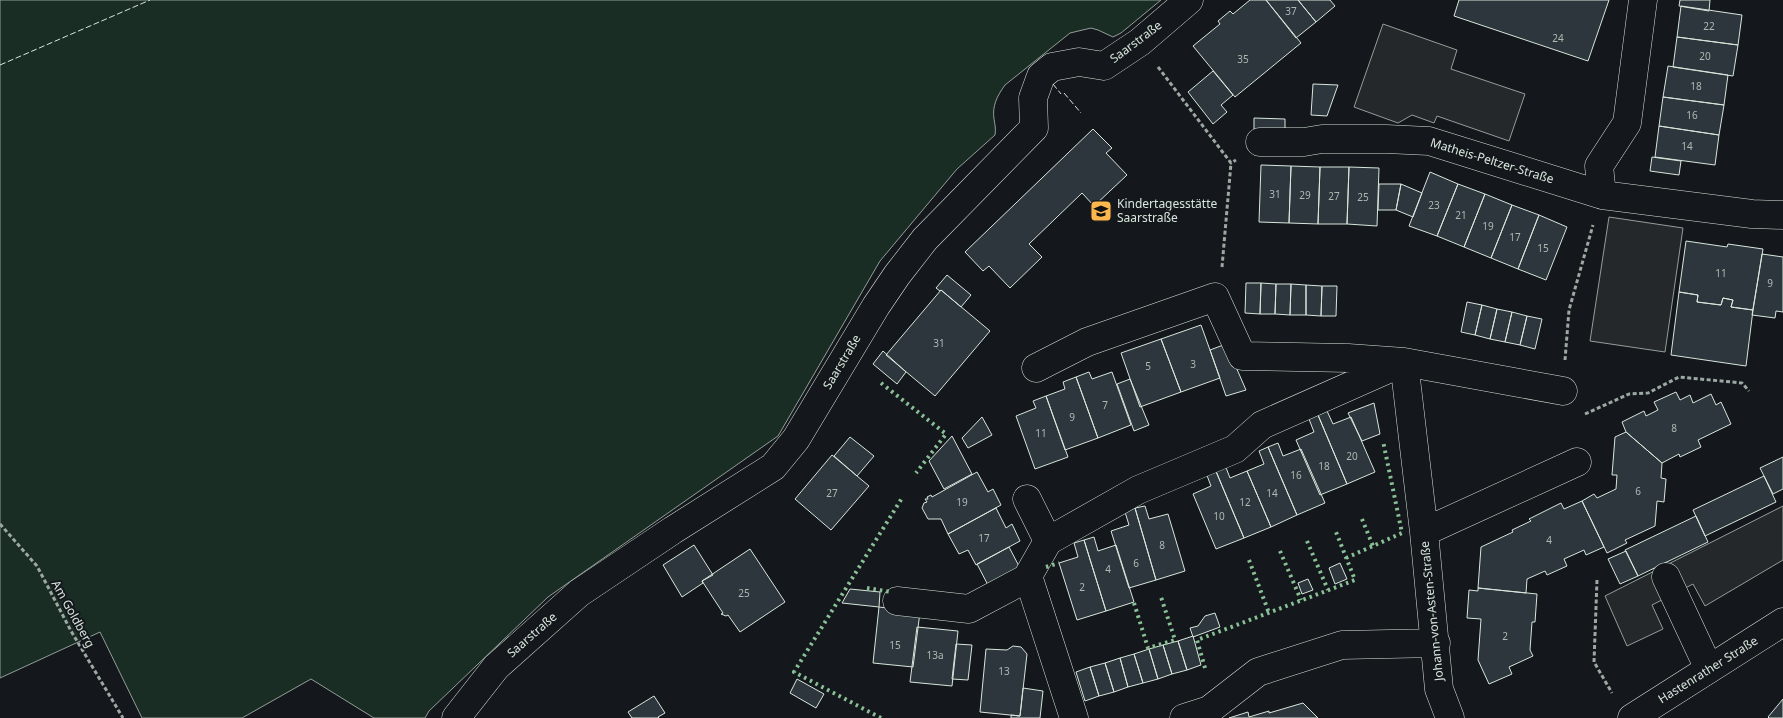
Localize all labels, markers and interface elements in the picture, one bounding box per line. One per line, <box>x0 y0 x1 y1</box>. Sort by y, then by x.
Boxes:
house number: 37 <box>1285 4 1297 18</box>
street label: Saarstraße <box>1106 16 1165 67</box>
house number: 22 <box>1703 19 1715 33</box>
house number: 24 <box>1552 31 1564 45</box>
house number: 20 <box>1699 49 1711 63</box>
house number: 35 <box>1237 52 1249 66</box>
house number: 18 <box>1690 79 1702 93</box>
house number: 16 <box>1686 108 1698 122</box>
street label: Matheis-Peltzer-Straße <box>1428 134 1556 187</box>
house number: 14 <box>1681 139 1693 153</box>
house number: 31 <box>1269 187 1281 201</box>
house number: 29 <box>1299 188 1311 202</box>
house number: 27 <box>1328 189 1340 203</box>
house number: 25 <box>1357 190 1369 204</box>
place label: Kindertagesstätte Saarstraße <box>1117 195 1217 226</box>
house number: 23 <box>1428 198 1440 212</box>
school or university icon: Kindertagesstätte Saarstraße <box>1089 199 1113 223</box>
house number: 21 <box>1455 208 1467 222</box>
house number: 19 <box>1482 219 1494 233</box>
house number: 17 <box>1509 230 1521 244</box>
house number: 15 <box>1537 241 1549 255</box>
house number: 11 <box>1715 266 1727 280</box>
house number: 9 <box>1767 276 1773 290</box>
street label: Saarstraße <box>819 331 865 392</box>
house number: 31 <box>933 336 945 350</box>
house number: 3 <box>1190 357 1196 371</box>
house number: 5 <box>1145 359 1151 373</box>
house number: 7 <box>1102 398 1108 412</box>
house number: 9 <box>1069 410 1075 424</box>
house number: 8 <box>1671 421 1677 435</box>
house number: 11 <box>1035 426 1047 440</box>
house number: 20 <box>1346 449 1358 463</box>
house number: 18 <box>1318 459 1330 473</box>
house number: 16 <box>1290 468 1302 482</box>
house number: 6 <box>1635 484 1641 498</box>
house number: 27 <box>826 486 838 500</box>
house number: 14 <box>1266 486 1278 500</box>
house number: 19 <box>956 495 968 509</box>
house number: 12 <box>1239 495 1251 509</box>
house number: 10 <box>1213 509 1225 523</box>
house number: 17 <box>978 531 990 545</box>
house number: 4 <box>1546 533 1552 547</box>
house number: 8 <box>1159 538 1165 552</box>
street label: Johann-von-Asten-Straße <box>1416 540 1447 683</box>
house number: 6 <box>1133 556 1139 570</box>
house number: 4 <box>1105 562 1111 576</box>
street label: Am Goldberg <box>48 577 99 651</box>
house number: 2 <box>1079 580 1085 594</box>
house number: 25 <box>738 586 750 600</box>
street label: Saarstraße <box>503 608 560 661</box>
house number: 2 <box>1502 629 1508 643</box>
street label: Hastenrather Straße <box>1655 632 1761 707</box>
house number: 15 <box>889 638 901 652</box>
house number: 13a <box>926 648 944 662</box>
house number: 13 <box>998 664 1010 678</box>

